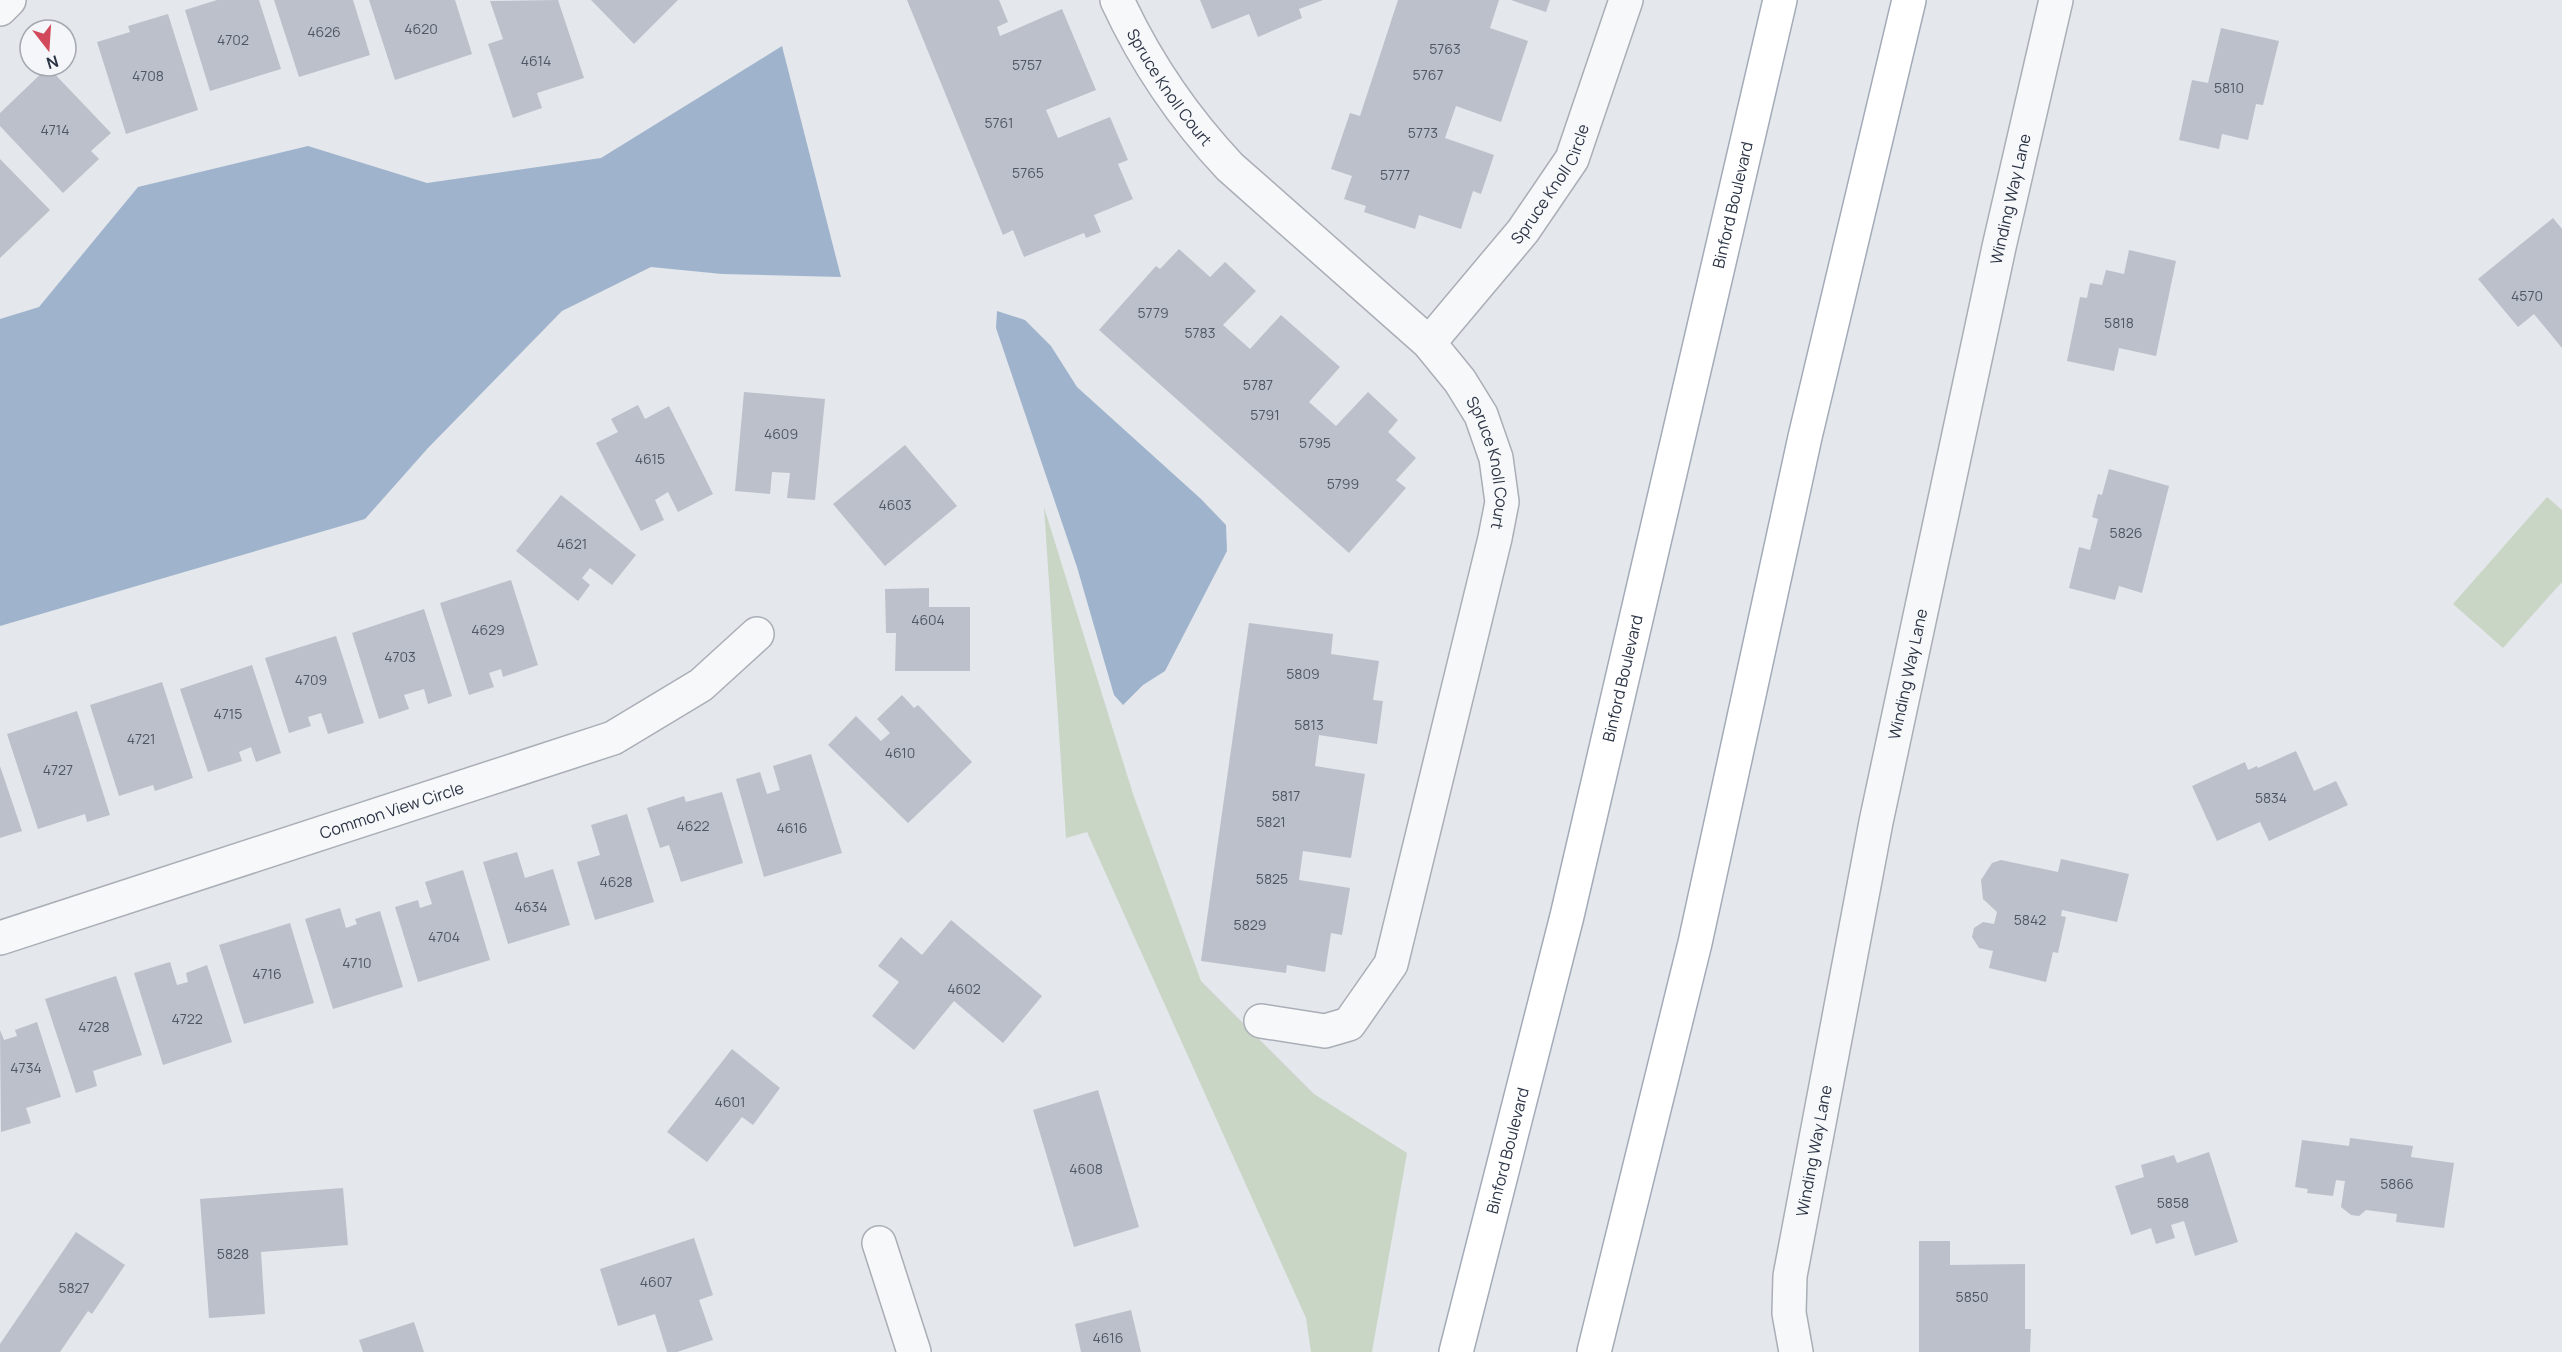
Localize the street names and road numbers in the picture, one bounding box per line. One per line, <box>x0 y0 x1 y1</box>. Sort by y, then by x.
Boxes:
street label: Spruce Knoll Court <box>1122 25 1217 150</box>
street label: Spruce Knoll Circle <box>1506 121 1594 249</box>
street label: Winding Way Lane <box>1985 131 2036 266</box>
street label: Binford Boulevard <box>1707 139 1758 270</box>
street label: Spruce Knoll Court <box>1461 392 1513 531</box>
street label: Winding Way Lane <box>1883 606 1932 742</box>
street label: Binford Boulevard <box>1597 613 1648 744</box>
street label: Common View Circle <box>317 776 467 844</box>
street label: Winding Way Lane <box>1790 1083 1837 1218</box>
street label: Binford Boulevard <box>1481 1085 1534 1216</box>

